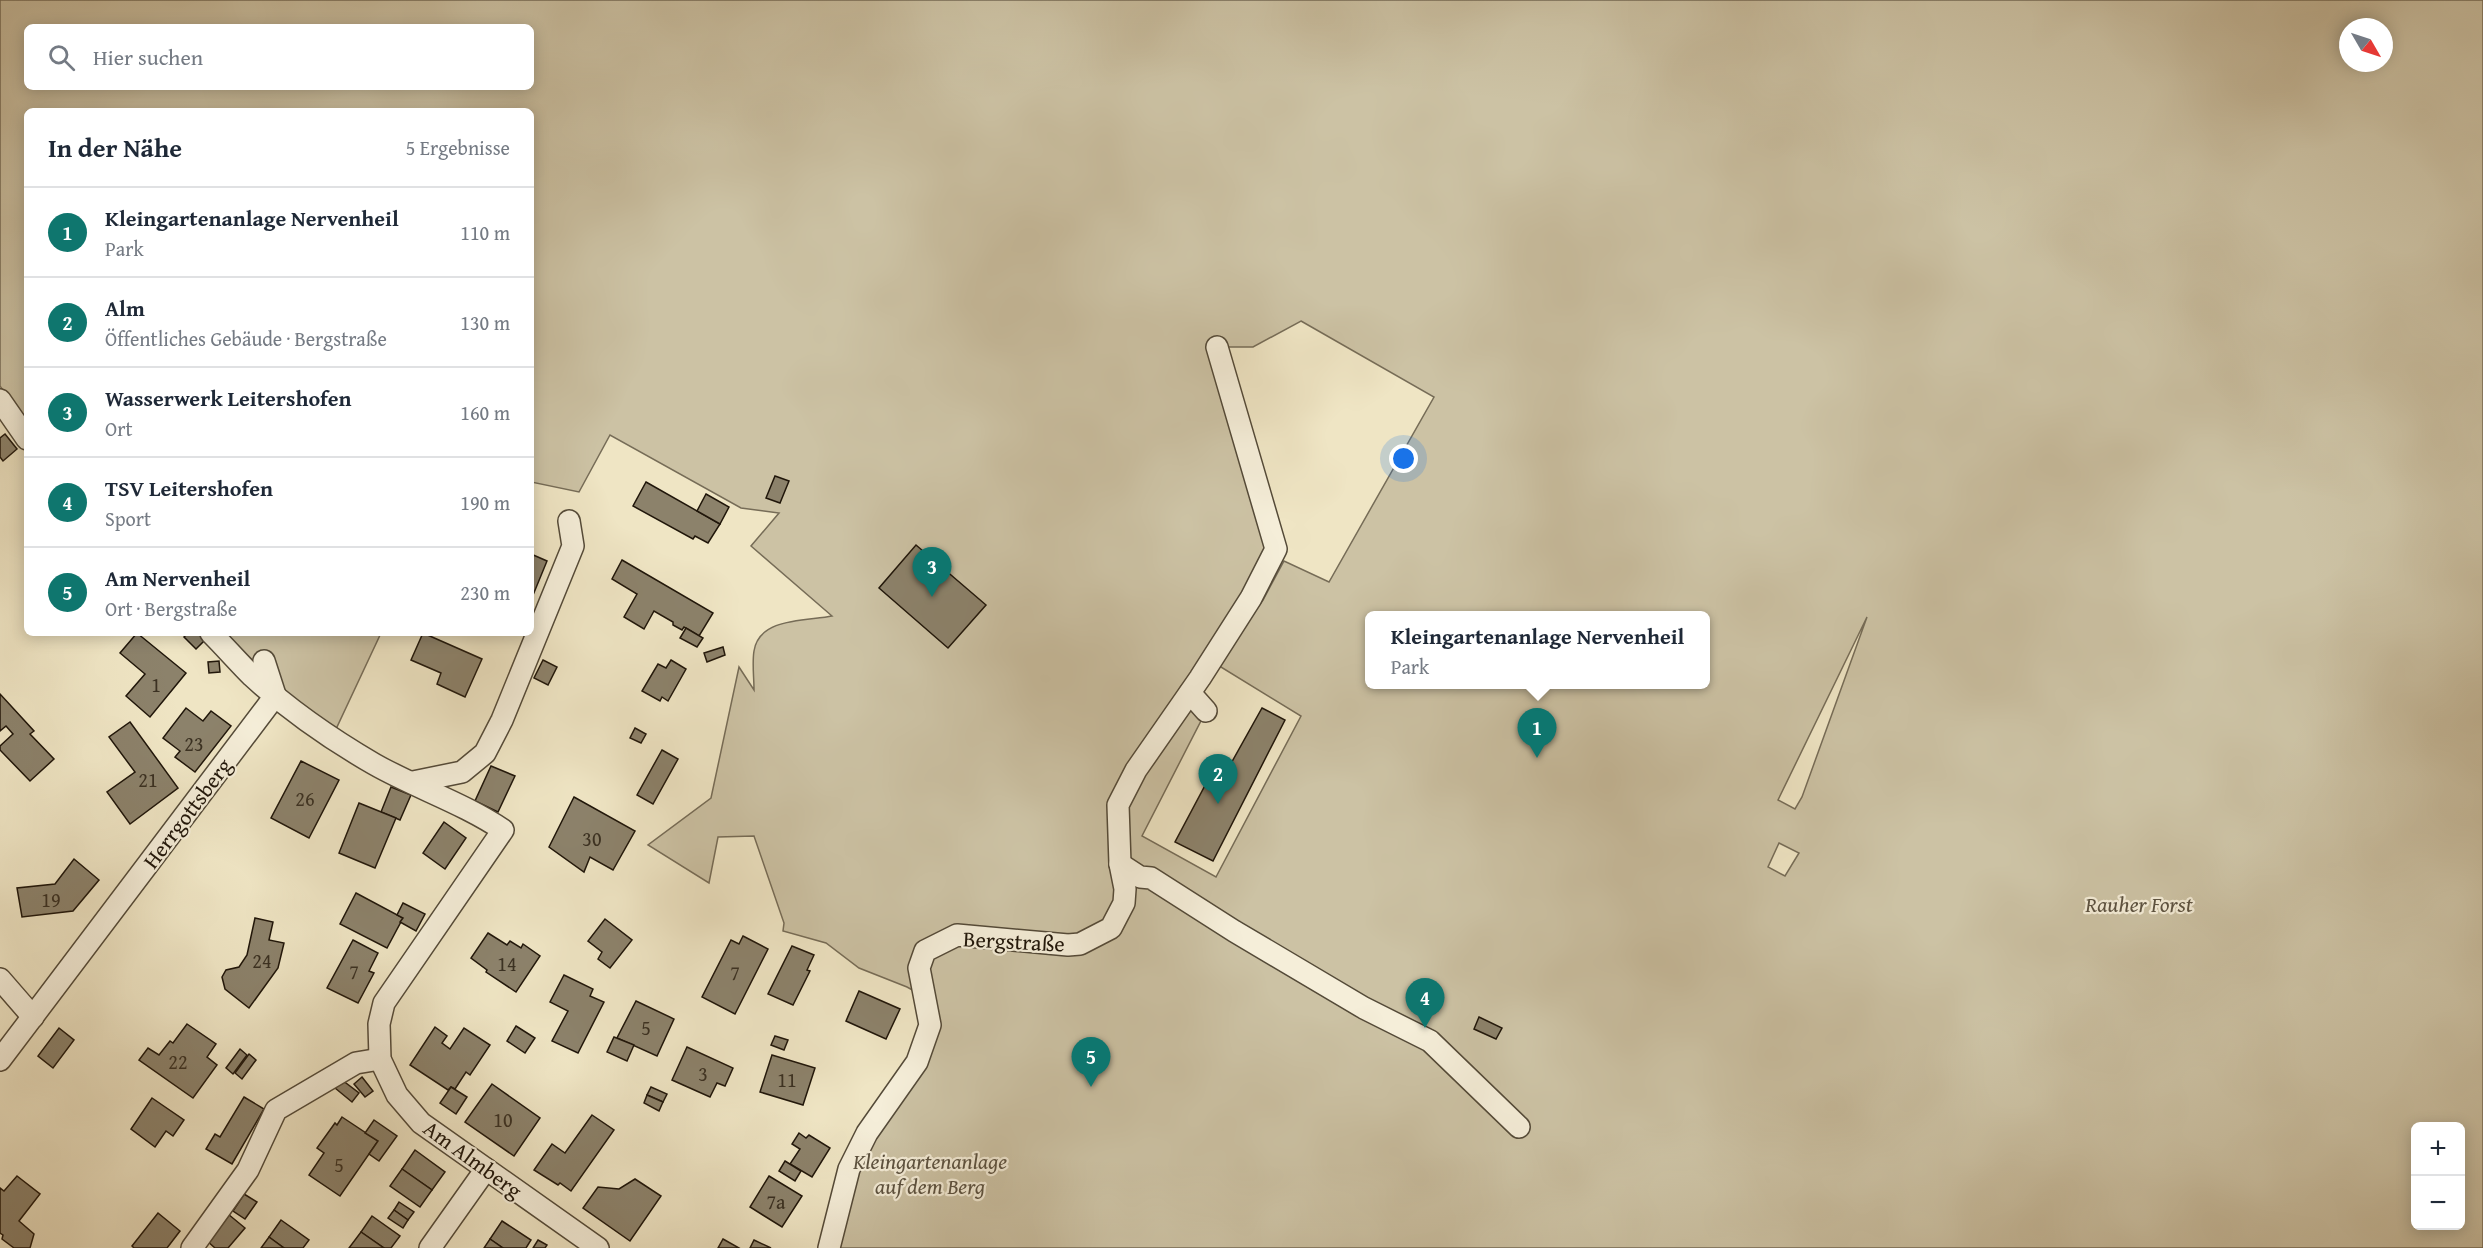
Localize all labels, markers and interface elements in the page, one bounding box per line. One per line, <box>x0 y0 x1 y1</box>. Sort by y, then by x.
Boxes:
north arrow <box>2339 18 2393 72</box>
search box <box>24 24 534 90</box>
icon: search <box>45 41 78 74</box>
text: Hier suchen <box>93 41 203 73</box>
text: In der Nähe <box>48 128 182 167</box>
text: 5 Ergebnisse <box>406 133 510 162</box>
text: Kleingartenanlage Nervenheil <box>105 202 399 234</box>
text: 1 <box>62 218 73 247</box>
text: 110 m <box>460 218 510 247</box>
text: Park <box>105 234 144 263</box>
text: Alm <box>105 292 145 324</box>
text: 2 <box>62 308 73 337</box>
text: 130 m <box>460 308 510 337</box>
text: Öffentliches Gebäude · Bergstraße <box>105 324 387 353</box>
text: Wasserwerk Leitershofen <box>105 382 352 414</box>
text: 3 <box>62 398 73 427</box>
text: 160 m <box>460 398 510 427</box>
text: Ort <box>105 414 132 443</box>
your location <box>1389 444 1418 473</box>
text: TSV Leitershofen <box>105 472 273 504</box>
text: 4 <box>62 488 73 517</box>
text: 190 m <box>460 488 510 517</box>
text: Sport <box>105 504 151 533</box>
pin: 3 <box>912 548 952 597</box>
text: Am Nervenheil <box>105 562 250 594</box>
text: 5 <box>62 578 73 607</box>
text: 230 m <box>460 578 510 607</box>
text: Ort · Bergstraße <box>105 594 237 623</box>
popup <box>1365 611 1710 689</box>
text: Kleingartenanlage Nervenheil <box>1391 620 1684 652</box>
text: Park <box>1391 652 1429 681</box>
house number: 1 <box>151 670 161 699</box>
pin: 1 <box>1518 708 1556 758</box>
house number: 23 <box>184 729 204 758</box>
street label: Herrgottsberg <box>135 751 239 875</box>
pin: 2 <box>1198 754 1238 804</box>
house number: 21 <box>138 765 158 794</box>
house number: 26 <box>295 784 315 813</box>
house number: 30 <box>582 824 602 853</box>
house number: 19 <box>41 885 61 914</box>
park label: Rauher Forst <box>2084 888 2194 920</box>
street label: Bergstraße <box>962 922 1066 960</box>
house number: 24 <box>252 946 272 975</box>
house number: 14 <box>497 949 517 978</box>
house number: 7 <box>349 957 359 986</box>
house number: 7 <box>730 958 740 987</box>
pin: 4 <box>1406 978 1444 1028</box>
house number: 5 <box>641 1013 651 1042</box>
pin: 5 <box>1072 1038 1110 1087</box>
house number: 22 <box>168 1047 188 1076</box>
house number: 3 <box>698 1059 708 1088</box>
house number: 11 <box>777 1065 797 1094</box>
house number: 10 <box>493 1105 513 1134</box>
street label: Am Almberg <box>417 1112 529 1206</box>
map controls <box>2411 1122 2465 1230</box>
button: + <box>2411 1122 2465 1176</box>
park label: Kleingartenanlage auf dem Berg <box>852 1145 1007 1202</box>
house number: 5 <box>334 1150 344 1179</box>
button: − <box>2411 1176 2465 1230</box>
house number: 7a <box>766 1187 786 1216</box>

